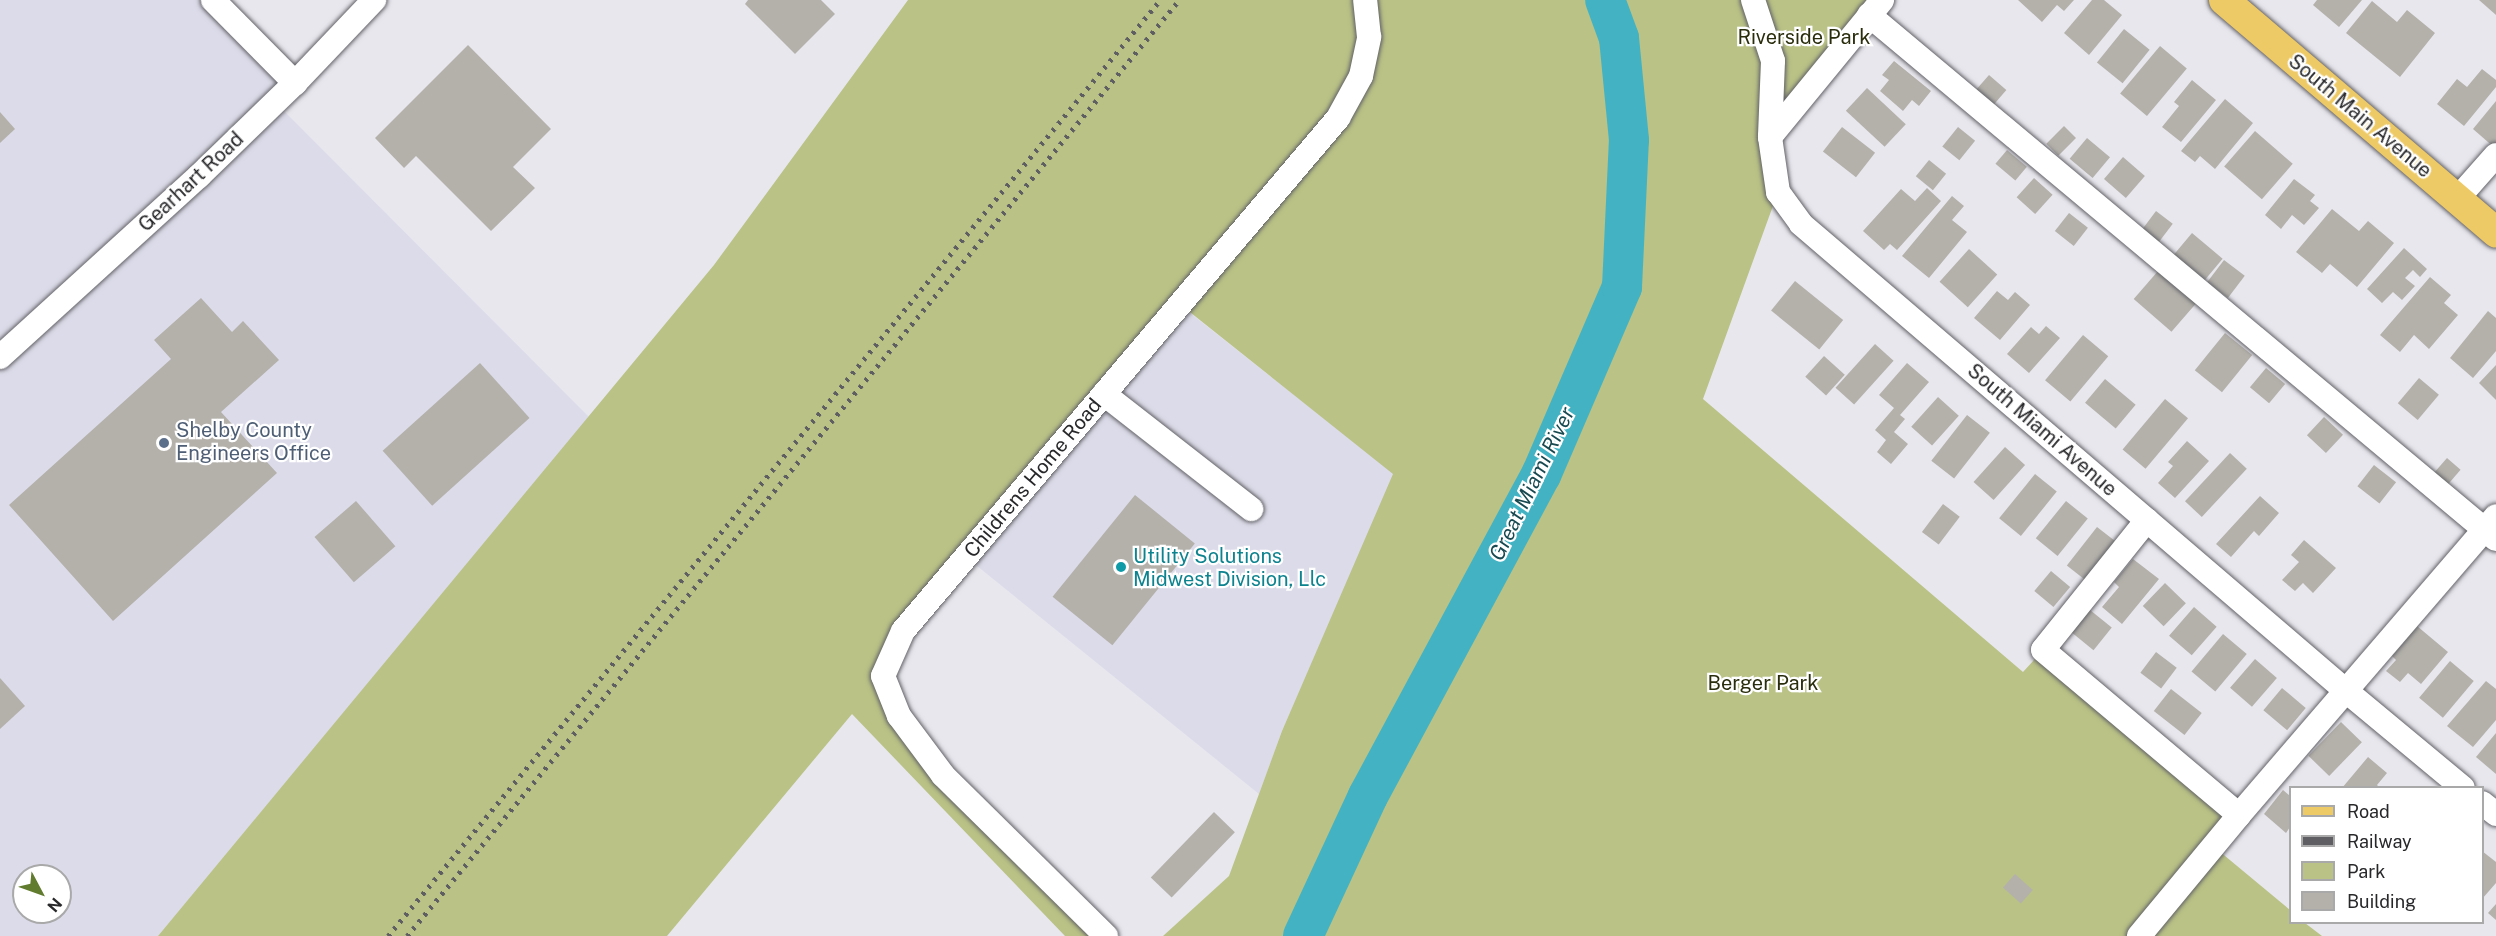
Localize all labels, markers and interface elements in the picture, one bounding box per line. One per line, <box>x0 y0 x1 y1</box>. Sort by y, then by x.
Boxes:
park label: Riverside Park <box>1737 25 1871 49</box>
street label: South Main Avenue <box>2284 49 2436 183</box>
street label: Gearhart Road <box>134 127 248 237</box>
street label: South Miami Avenue <box>1962 359 2122 501</box>
street label: Childrens Home Road <box>959 393 1107 563</box>
water label: Great Miami River <box>1484 403 1580 565</box>
place label: Shelby County Engineers Office <box>176 419 331 466</box>
marker: Shelby County Engineers Office <box>157 436 171 450</box>
place label: Utility Solutions Midwest Division, Llc <box>1133 544 1326 591</box>
marker: Utility Solutions Midwest Division, Llc <box>1114 560 1128 574</box>
park label: Berger Park <box>1707 671 1819 695</box>
legend <box>2289 786 2484 924</box>
text: Road <box>2347 801 2390 822</box>
text: Railway <box>2347 831 2412 852</box>
text: Park <box>2347 861 2385 882</box>
north arrow <box>12 864 72 924</box>
text: Building <box>2347 891 2416 912</box>
text: N <box>43 894 66 916</box>

